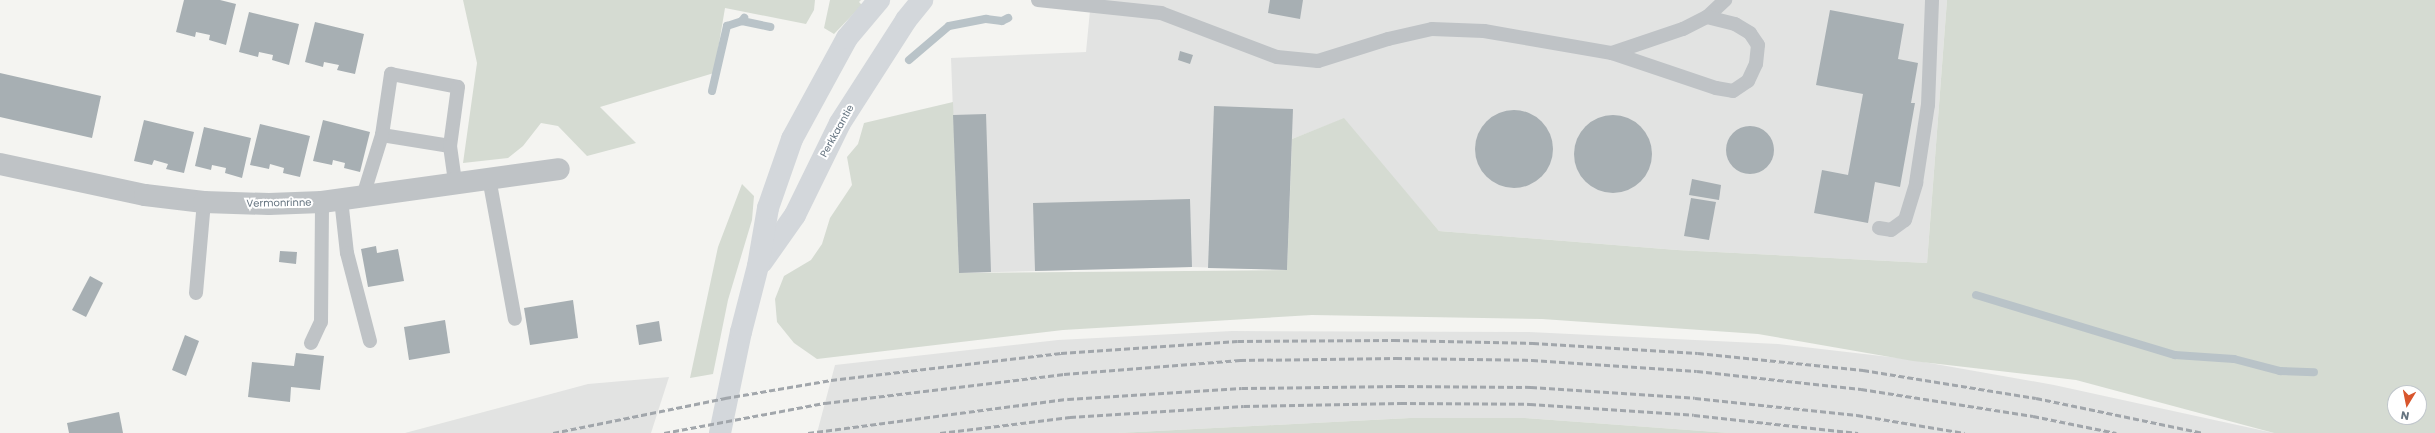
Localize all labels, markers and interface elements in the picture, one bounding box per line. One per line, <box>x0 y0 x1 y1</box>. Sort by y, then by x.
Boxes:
street label: Perkkaantie <box>818 103 856 159</box>
street label: Vermonrinne <box>246 196 312 210</box>
north arrow <box>2387 385 2427 425</box>
text: N <box>2400 407 2411 424</box>

